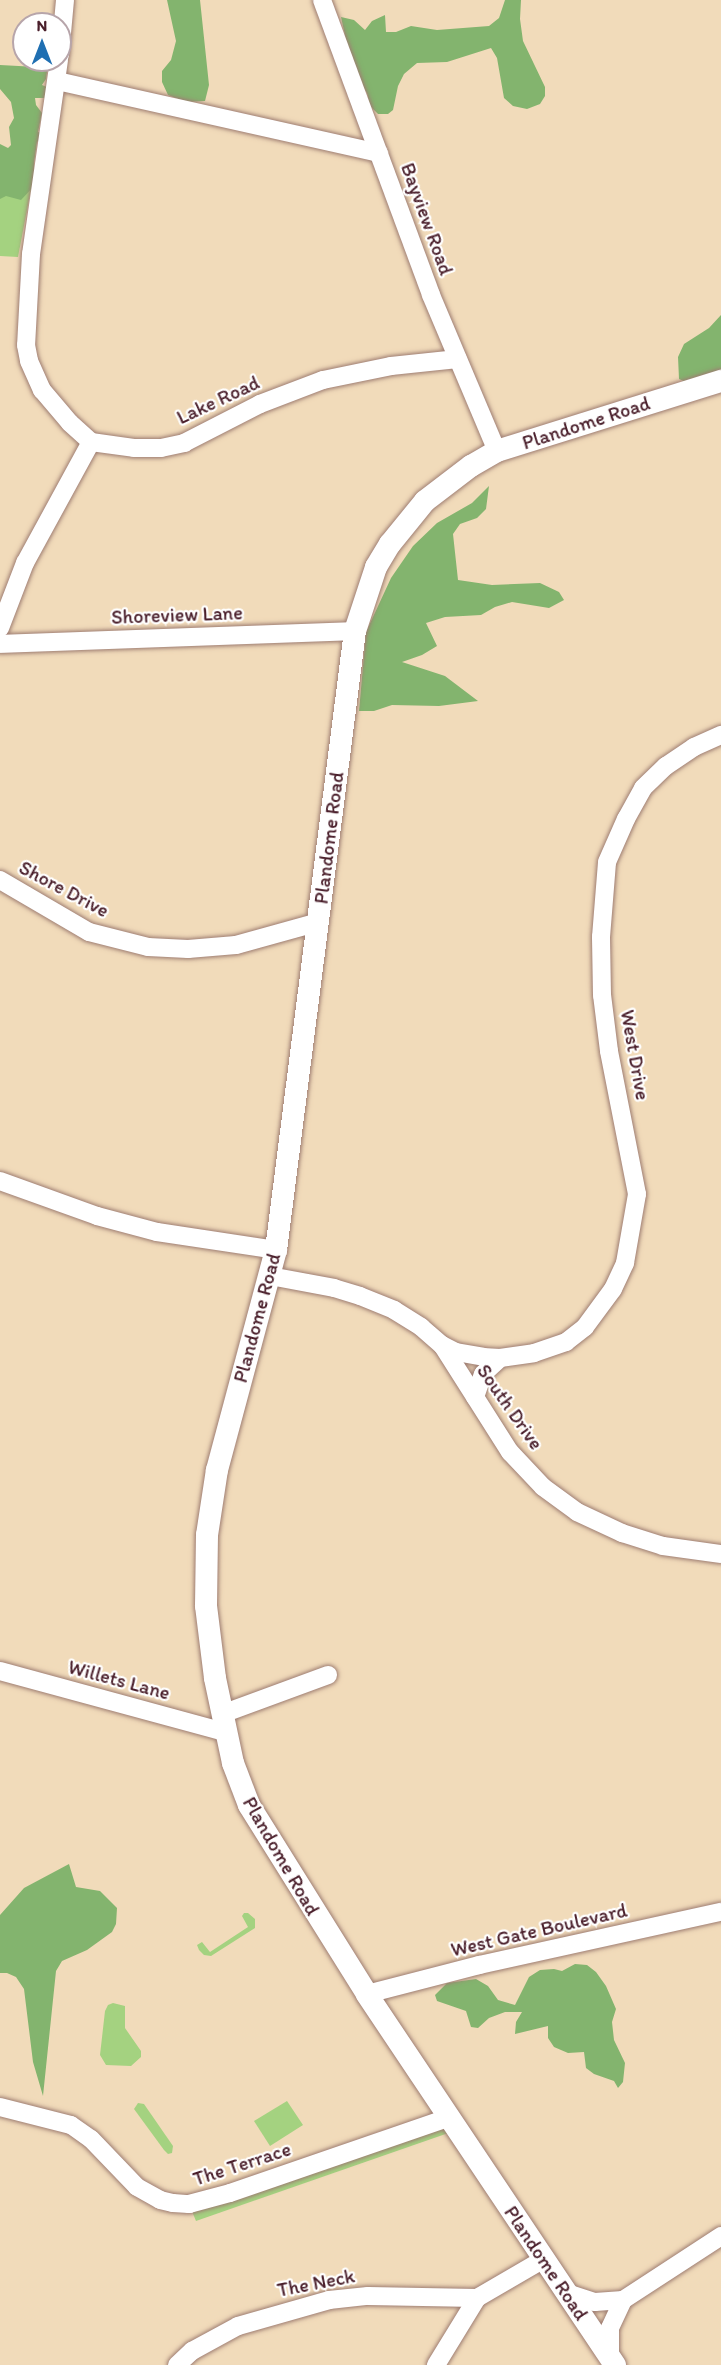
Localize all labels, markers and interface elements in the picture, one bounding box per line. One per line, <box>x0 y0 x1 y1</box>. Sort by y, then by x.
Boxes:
north arrow <box>12 12 72 72</box>
text: N <box>37 16 47 35</box>
street label: Bayview Road <box>396 160 458 278</box>
street label: Lake Road <box>173 371 263 429</box>
street label: Plandome Road <box>519 391 653 455</box>
street label: Shoreview Lane <box>110 601 244 629</box>
street label: Plandome Road <box>309 770 349 906</box>
street label: Shore Drive <box>15 855 113 923</box>
street label: West Drive <box>615 1008 655 1102</box>
street label: Plandome Road <box>228 1251 286 1385</box>
street label: South Drive <box>472 1359 548 1455</box>
street label: Willets Lane <box>65 1655 173 1705</box>
street label: Plandome Road <box>237 1792 325 1920</box>
street label: West Gate Boulevard <box>448 1898 630 1962</box>
street label: The Terrace <box>191 2137 293 2191</box>
street label: Plandome Road <box>499 2201 593 2325</box>
street label: The Neck <box>275 2264 357 2302</box>

